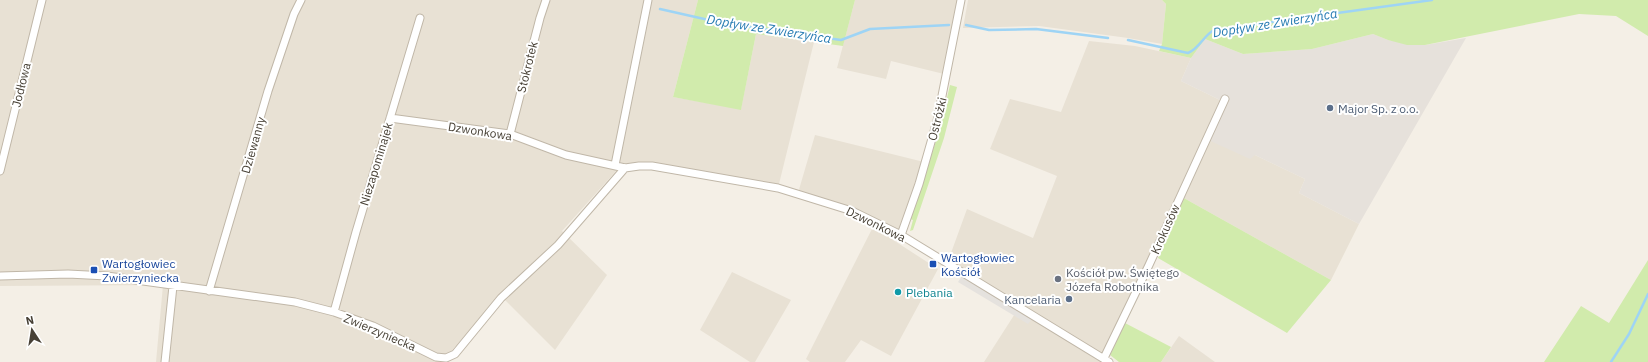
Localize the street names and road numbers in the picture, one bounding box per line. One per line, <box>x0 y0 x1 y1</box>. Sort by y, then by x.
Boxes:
street label: Stokrotek <box>513 39 541 94</box>
street label: Jodłowa <box>8 61 34 109</box>
street label: Ostróżki <box>924 96 950 142</box>
street label: Dziewanny <box>238 115 268 175</box>
street label: Dzwonkowa <box>447 119 514 144</box>
street label: Niezapominajek <box>356 120 396 207</box>
street label: Krokusów <box>1147 202 1183 256</box>
street label: Dzwonkowa <box>844 203 909 245</box>
street label: Zwierzyniecka <box>342 310 419 354</box>

